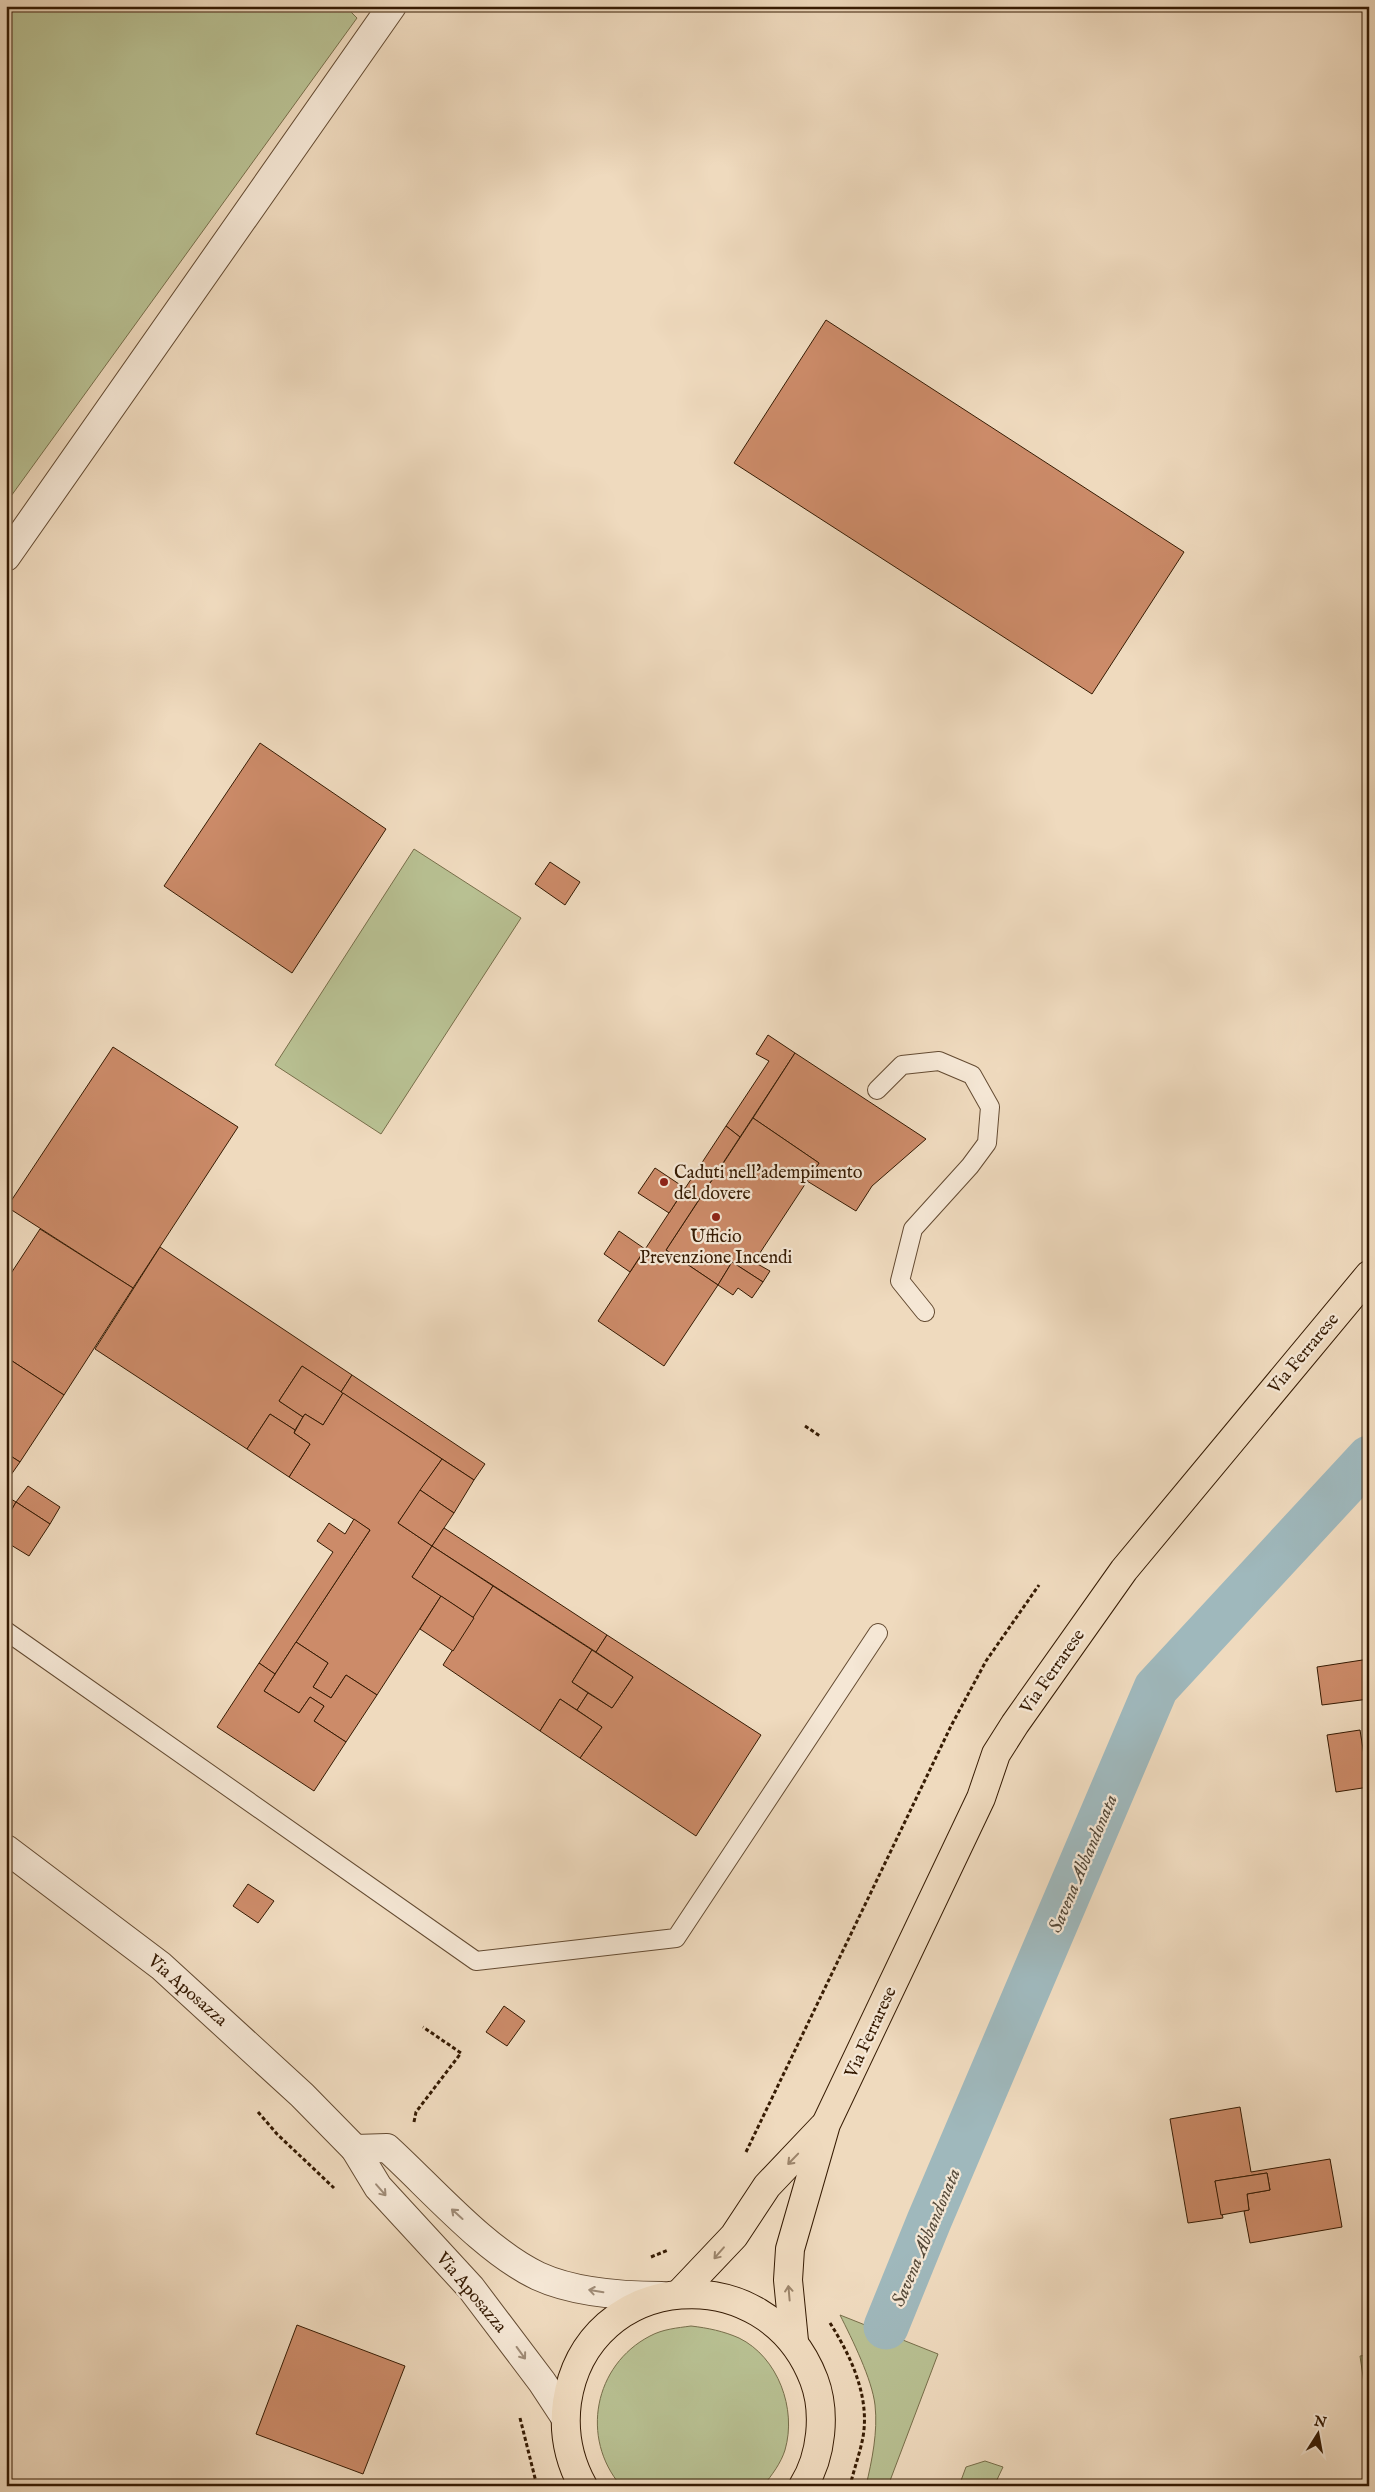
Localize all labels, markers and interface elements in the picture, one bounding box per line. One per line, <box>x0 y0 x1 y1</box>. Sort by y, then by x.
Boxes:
place label: Caduti nell'adempimento del dovere <box>674 1162 863 1206</box>
marker: Caduti nell'adempimento del dovere <box>658 1176 670 1188</box>
marker: Ufficio Prevenzione Incendi <box>710 1211 722 1223</box>
place label: Ufficio Prevenzione Incendi <box>640 1226 793 1270</box>
street label: Via Ferrarese <box>1263 1309 1345 1400</box>
street label: Via Ferrarese <box>1015 1625 1091 1720</box>
water label: Savena Abbandonata <box>1044 1791 1124 1937</box>
street label: Via Aposazza <box>142 1949 232 2032</box>
street label: Via Ferrarese <box>840 1983 903 2083</box>
one-way arrow <box>787 2153 799 2166</box>
water label: Savena Abbandonata <box>887 2165 967 2311</box>
one-way arrow <box>375 2183 387 2196</box>
one-way arrow <box>451 2208 464 2220</box>
one-way arrow <box>713 2246 725 2259</box>
street label: Via Aposazza <box>430 2247 511 2338</box>
one-way arrow <box>784 2285 793 2301</box>
one-way arrow <box>589 2286 605 2296</box>
one-way arrow <box>516 2345 526 2359</box>
north arrow <box>1292 2410 1342 2460</box>
text: N <box>1312 2412 1328 2432</box>

